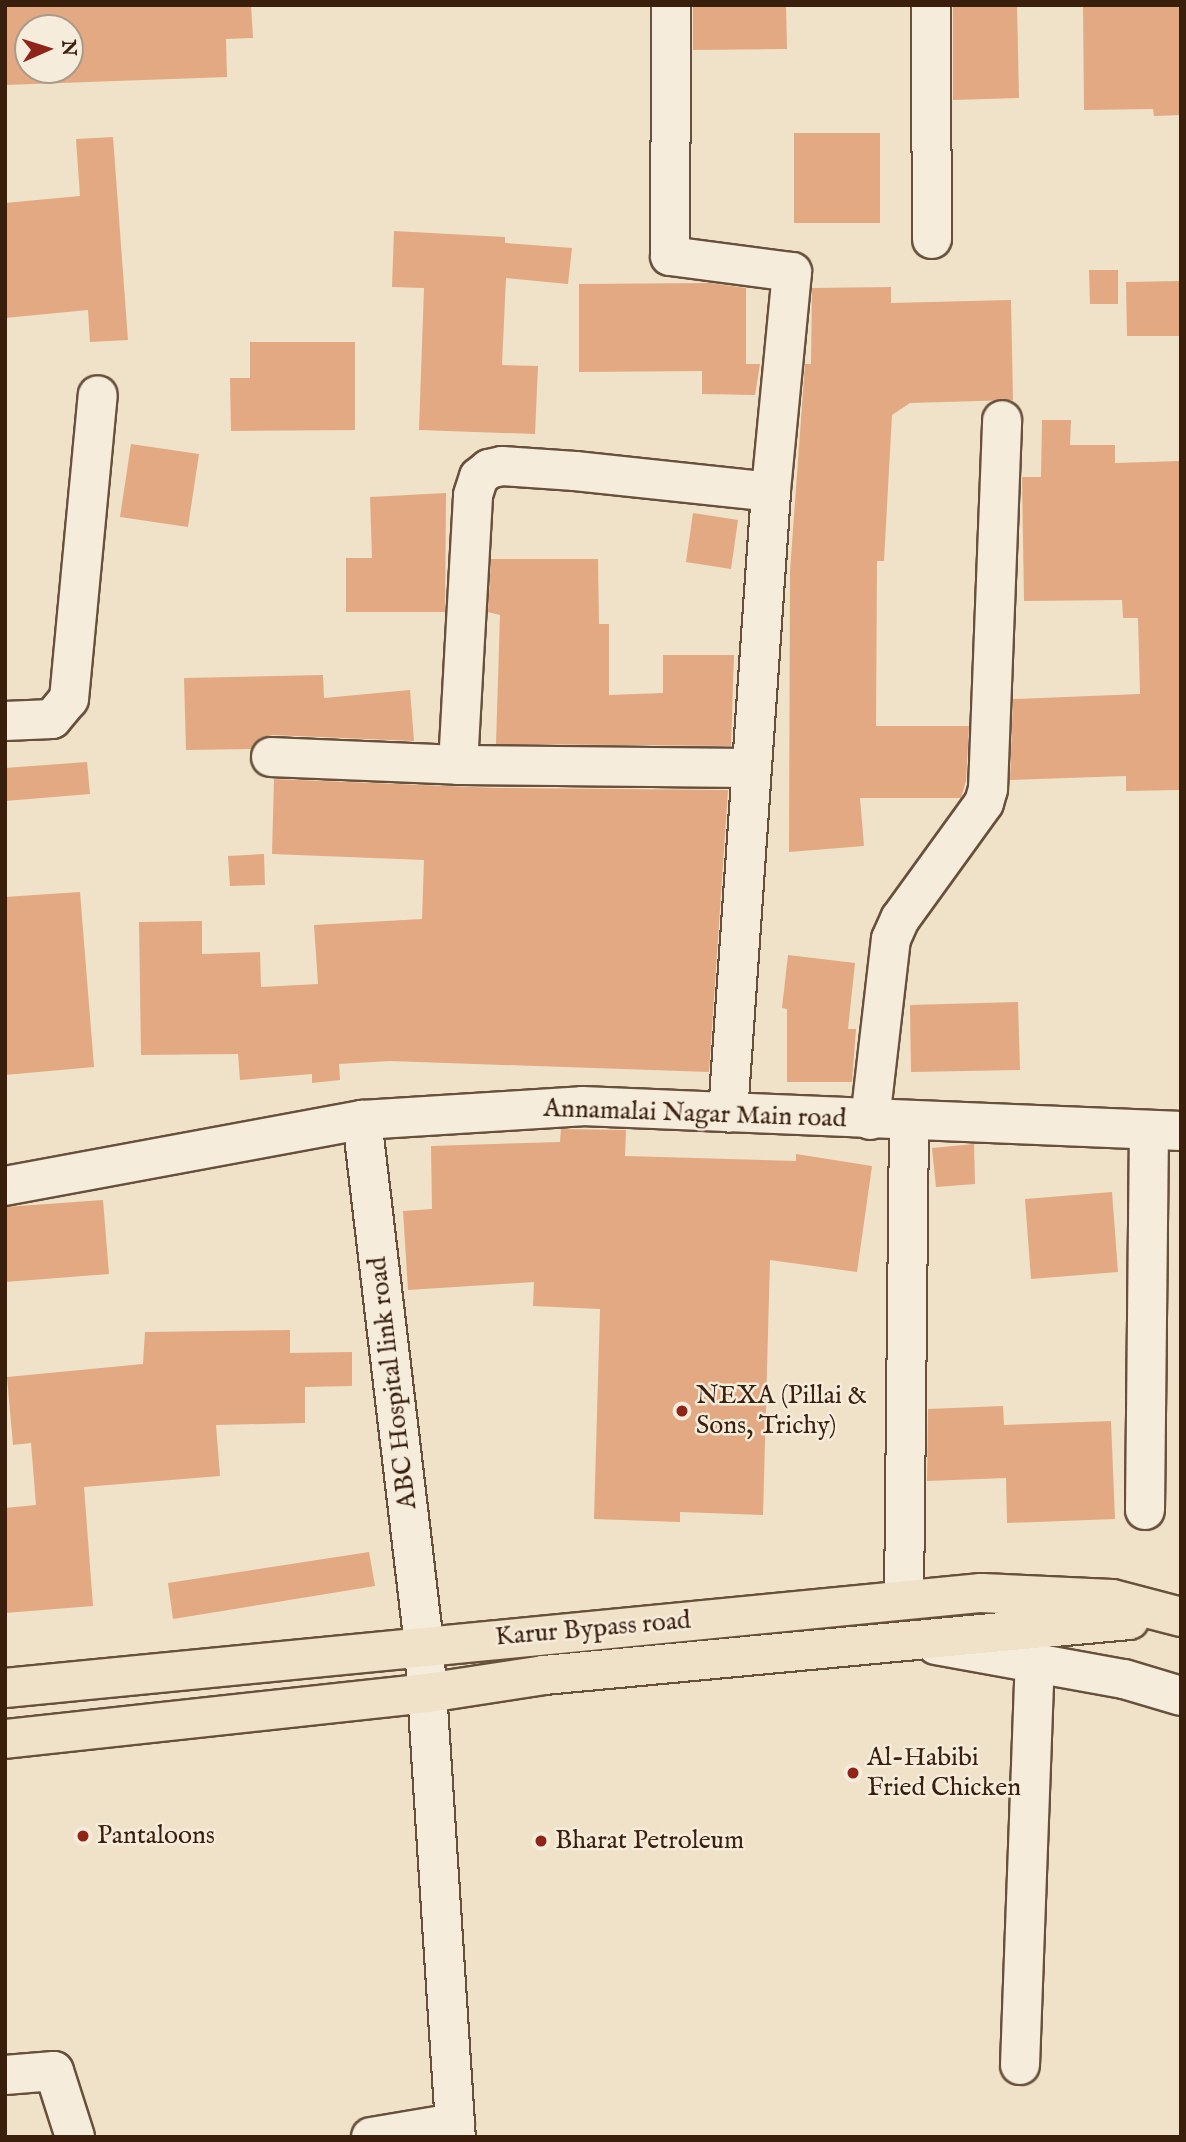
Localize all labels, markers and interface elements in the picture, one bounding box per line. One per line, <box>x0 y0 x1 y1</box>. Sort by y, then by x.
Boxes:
north arrow <box>14 14 84 84</box>
text: N <box>56 39 80 57</box>
street label: Annamalai Nagar Main road <box>543 1093 847 1135</box>
street label: ABC Hospital link road <box>362 1255 424 1511</box>
place label: NEXA (Pillai & Sons, Trichy) <box>696 1380 867 1442</box>
marker: NEXA (Pillai & Sons, Trichy) <box>674 1403 690 1419</box>
street label: Karur Bypass road <box>494 1605 692 1653</box>
place label: Al-Habibi Fried Chicken <box>867 1742 1021 1803</box>
marker: Al-Habibi Fried Chicken <box>845 1765 861 1781</box>
place label: Pantaloons <box>97 1820 215 1852</box>
place label: Bharat Petroleum <box>555 1825 744 1857</box>
marker: Pantaloons <box>75 1828 91 1844</box>
marker: Bharat Petroleum <box>533 1833 549 1849</box>

